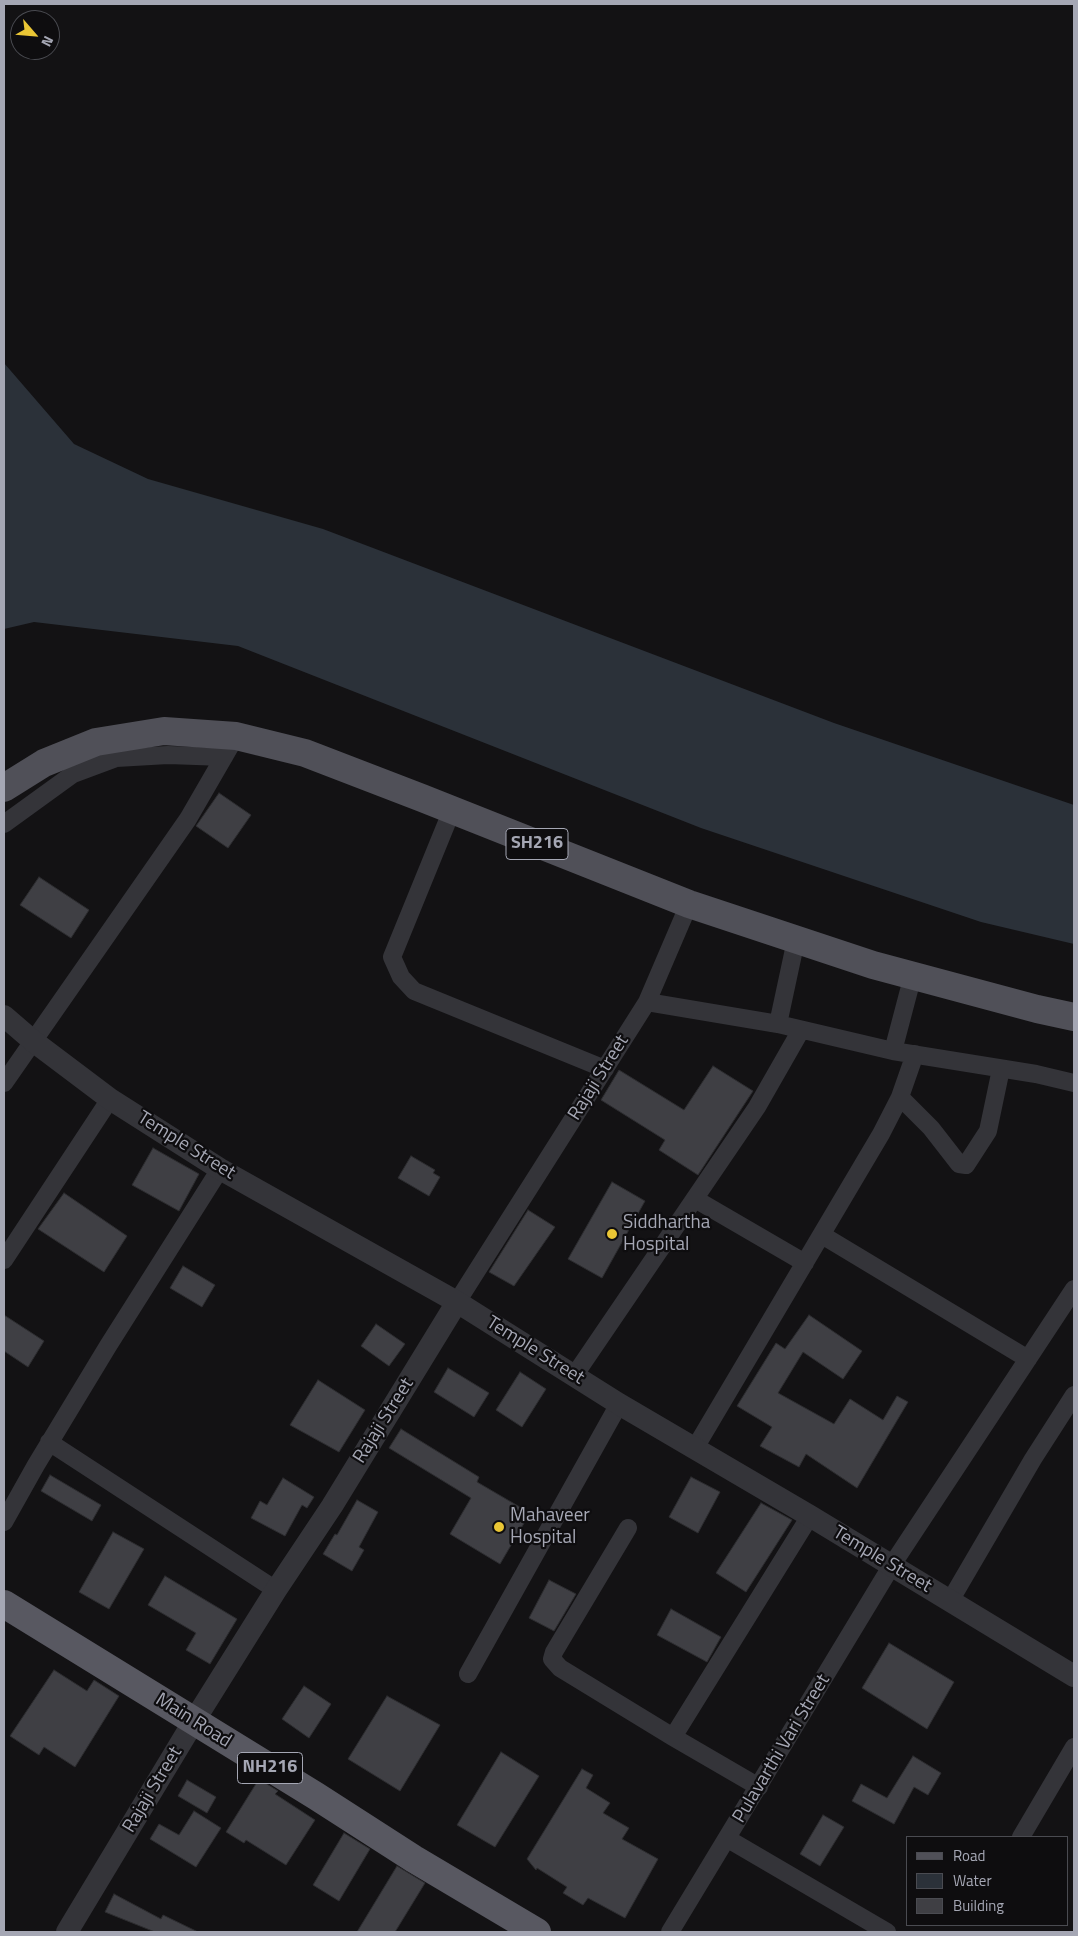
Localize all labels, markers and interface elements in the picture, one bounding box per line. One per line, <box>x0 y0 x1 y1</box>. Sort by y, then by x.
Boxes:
north arrow <box>10 10 60 60</box>
text: N <box>36 32 59 51</box>
road number: SH216 <box>506 829 568 860</box>
street label: Rajaji Street <box>564 1031 634 1125</box>
street label: Temple Street <box>133 1107 239 1185</box>
place label: Siddhartha Hospital <box>623 1212 710 1256</box>
marker: Siddhartha Hospital <box>605 1227 619 1241</box>
street label: Temple Street <box>482 1312 588 1390</box>
street label: Rajaji Street <box>349 1374 419 1468</box>
place label: Mahaveer Hospital <box>510 1505 590 1549</box>
marker: Mahaveer Hospital <box>492 1520 506 1534</box>
street label: Temple Street <box>829 1522 935 1598</box>
street label: Pulavarthi Vari Street <box>729 1671 835 1827</box>
street label: Main Road <box>151 1689 235 1753</box>
street label: Rajaji Street <box>118 1743 188 1837</box>
road number: NH216 <box>238 1752 302 1784</box>
legend <box>906 1836 1068 1926</box>
text: Road <box>953 1844 985 1867</box>
text: Water <box>953 1869 992 1892</box>
text: Building <box>953 1894 1004 1917</box>

